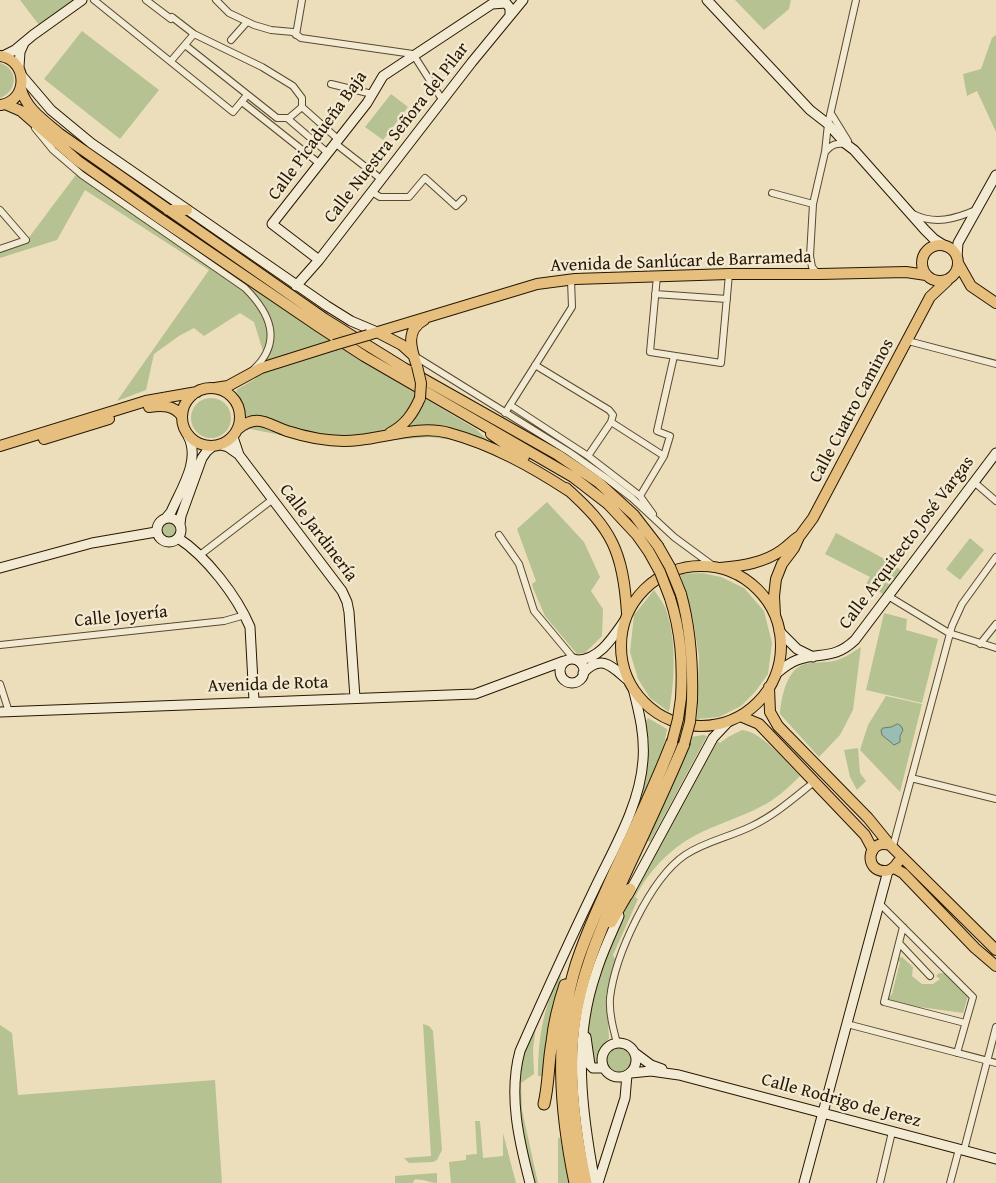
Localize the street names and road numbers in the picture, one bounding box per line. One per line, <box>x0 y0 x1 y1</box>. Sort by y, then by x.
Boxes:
street label: Calle Nuestra Señora del Pilar <box>320 38 474 228</box>
street label: Calle Picadueña Baja <box>264 67 372 205</box>
street label: Avenida de Sanlúcar de Barrameda <box>550 247 812 277</box>
street label: Calle Cuatro Caminos <box>805 335 899 487</box>
street label: Calle Arquitecto José Vargas <box>835 452 979 634</box>
street label: Calle Jardinería <box>274 480 362 586</box>
street label: Calle Joyería <box>73 601 169 633</box>
street label: Avenida de Rota <box>207 672 329 698</box>
street label: Calle Rodrigo de Jerez <box>759 1069 923 1133</box>

